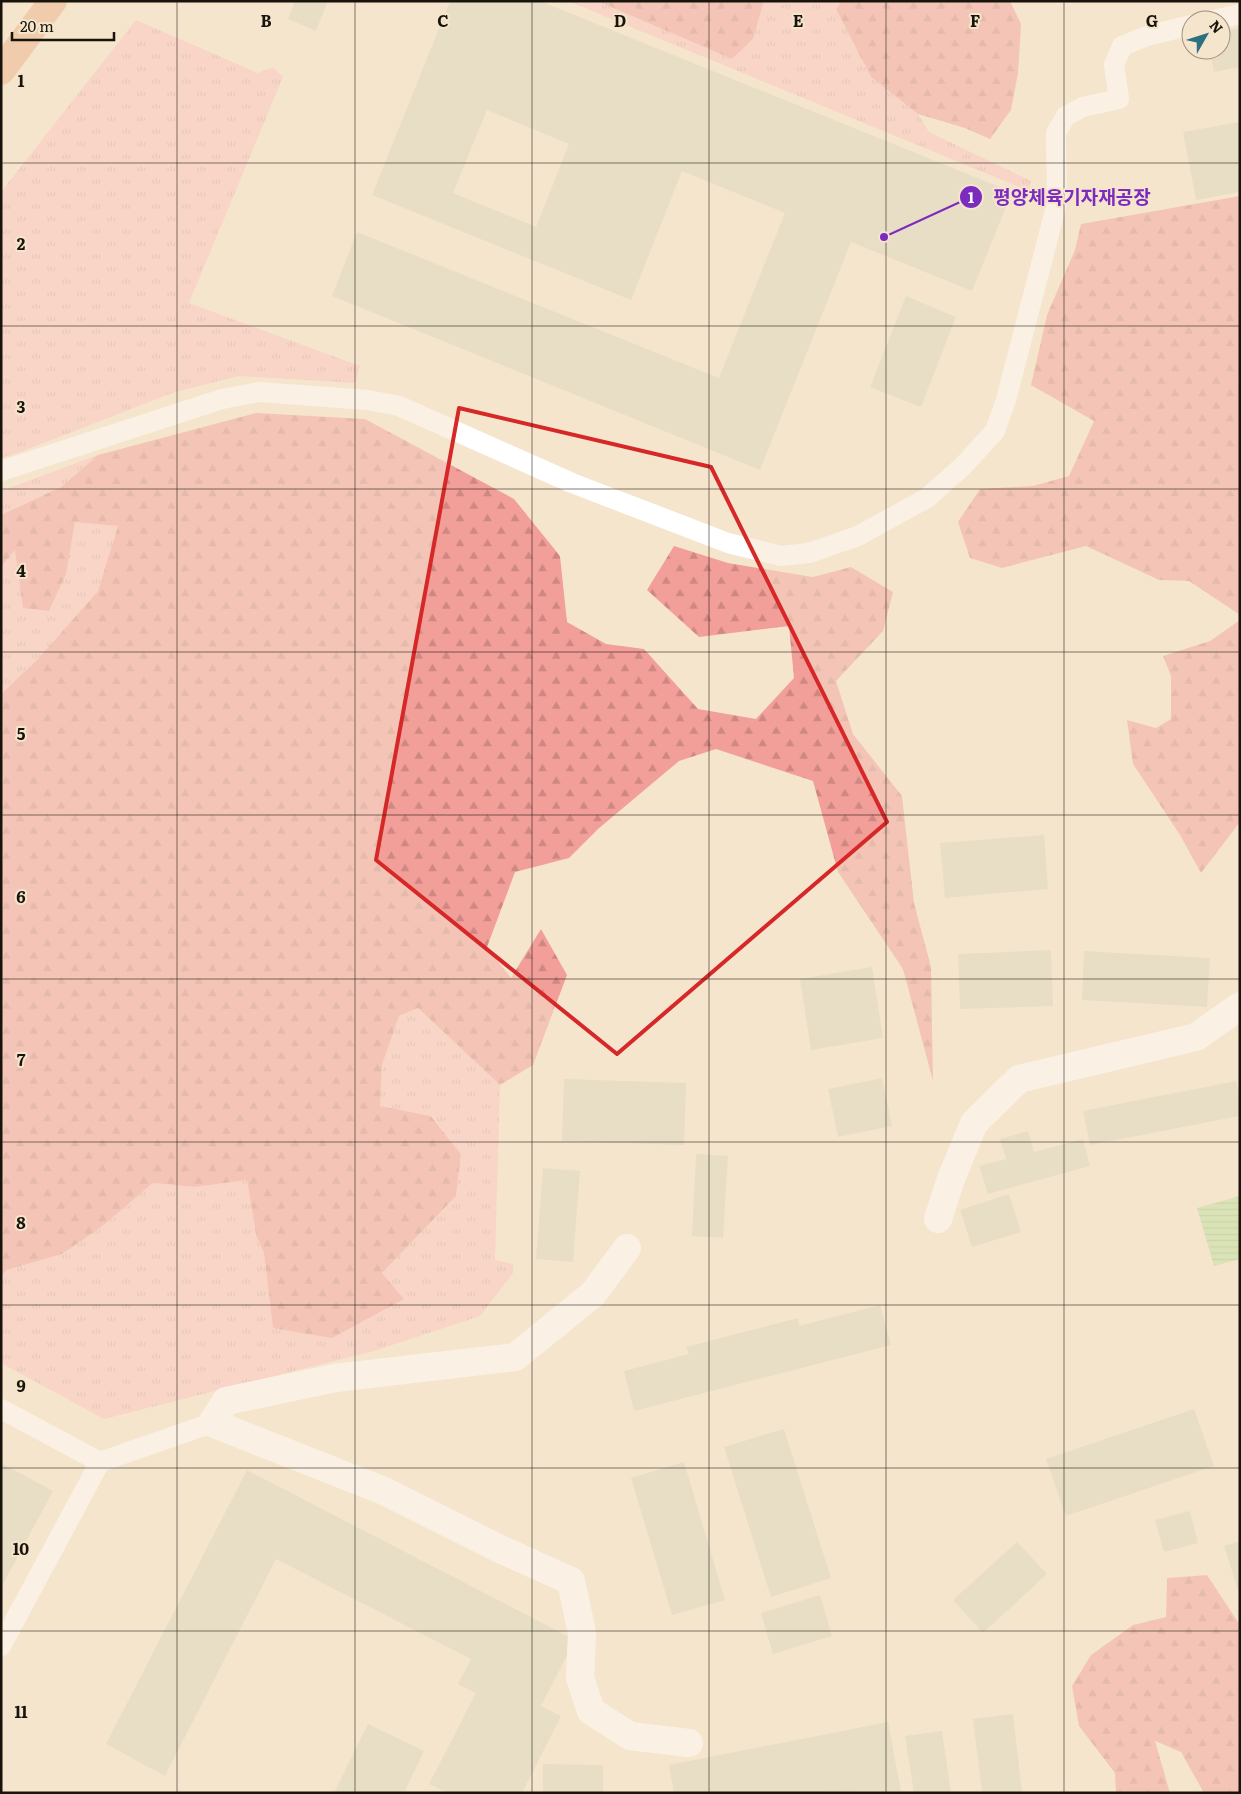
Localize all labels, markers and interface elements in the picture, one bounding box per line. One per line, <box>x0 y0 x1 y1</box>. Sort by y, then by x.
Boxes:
text: B <box>260 8 272 32</box>
text: C <box>437 8 449 32</box>
text: D <box>614 8 626 32</box>
text: E <box>793 8 804 32</box>
text: F <box>970 8 980 32</box>
text: G <box>1146 8 1158 32</box>
scale bar <box>12 10 115 42</box>
north arrow <box>1181 10 1231 60</box>
text: 20 m <box>20 14 54 37</box>
text: N <box>1205 15 1229 37</box>
text: 1 <box>18 68 25 92</box>
callout: 평양체육기자재공장 <box>958 180 1160 214</box>
text: 평양체육기자재공장 <box>993 182 1151 210</box>
text: 1 <box>968 185 974 208</box>
text: 2 <box>17 231 26 255</box>
text: 3 <box>17 394 26 418</box>
text: 4 <box>16 558 26 582</box>
text: 5 <box>17 721 26 745</box>
text: 6 <box>16 884 26 908</box>
text: 7 <box>17 1047 26 1071</box>
text: 8 <box>16 1210 26 1234</box>
text: 9 <box>16 1373 26 1397</box>
text: 10 <box>13 1536 29 1560</box>
text: 11 <box>14 1699 28 1723</box>

